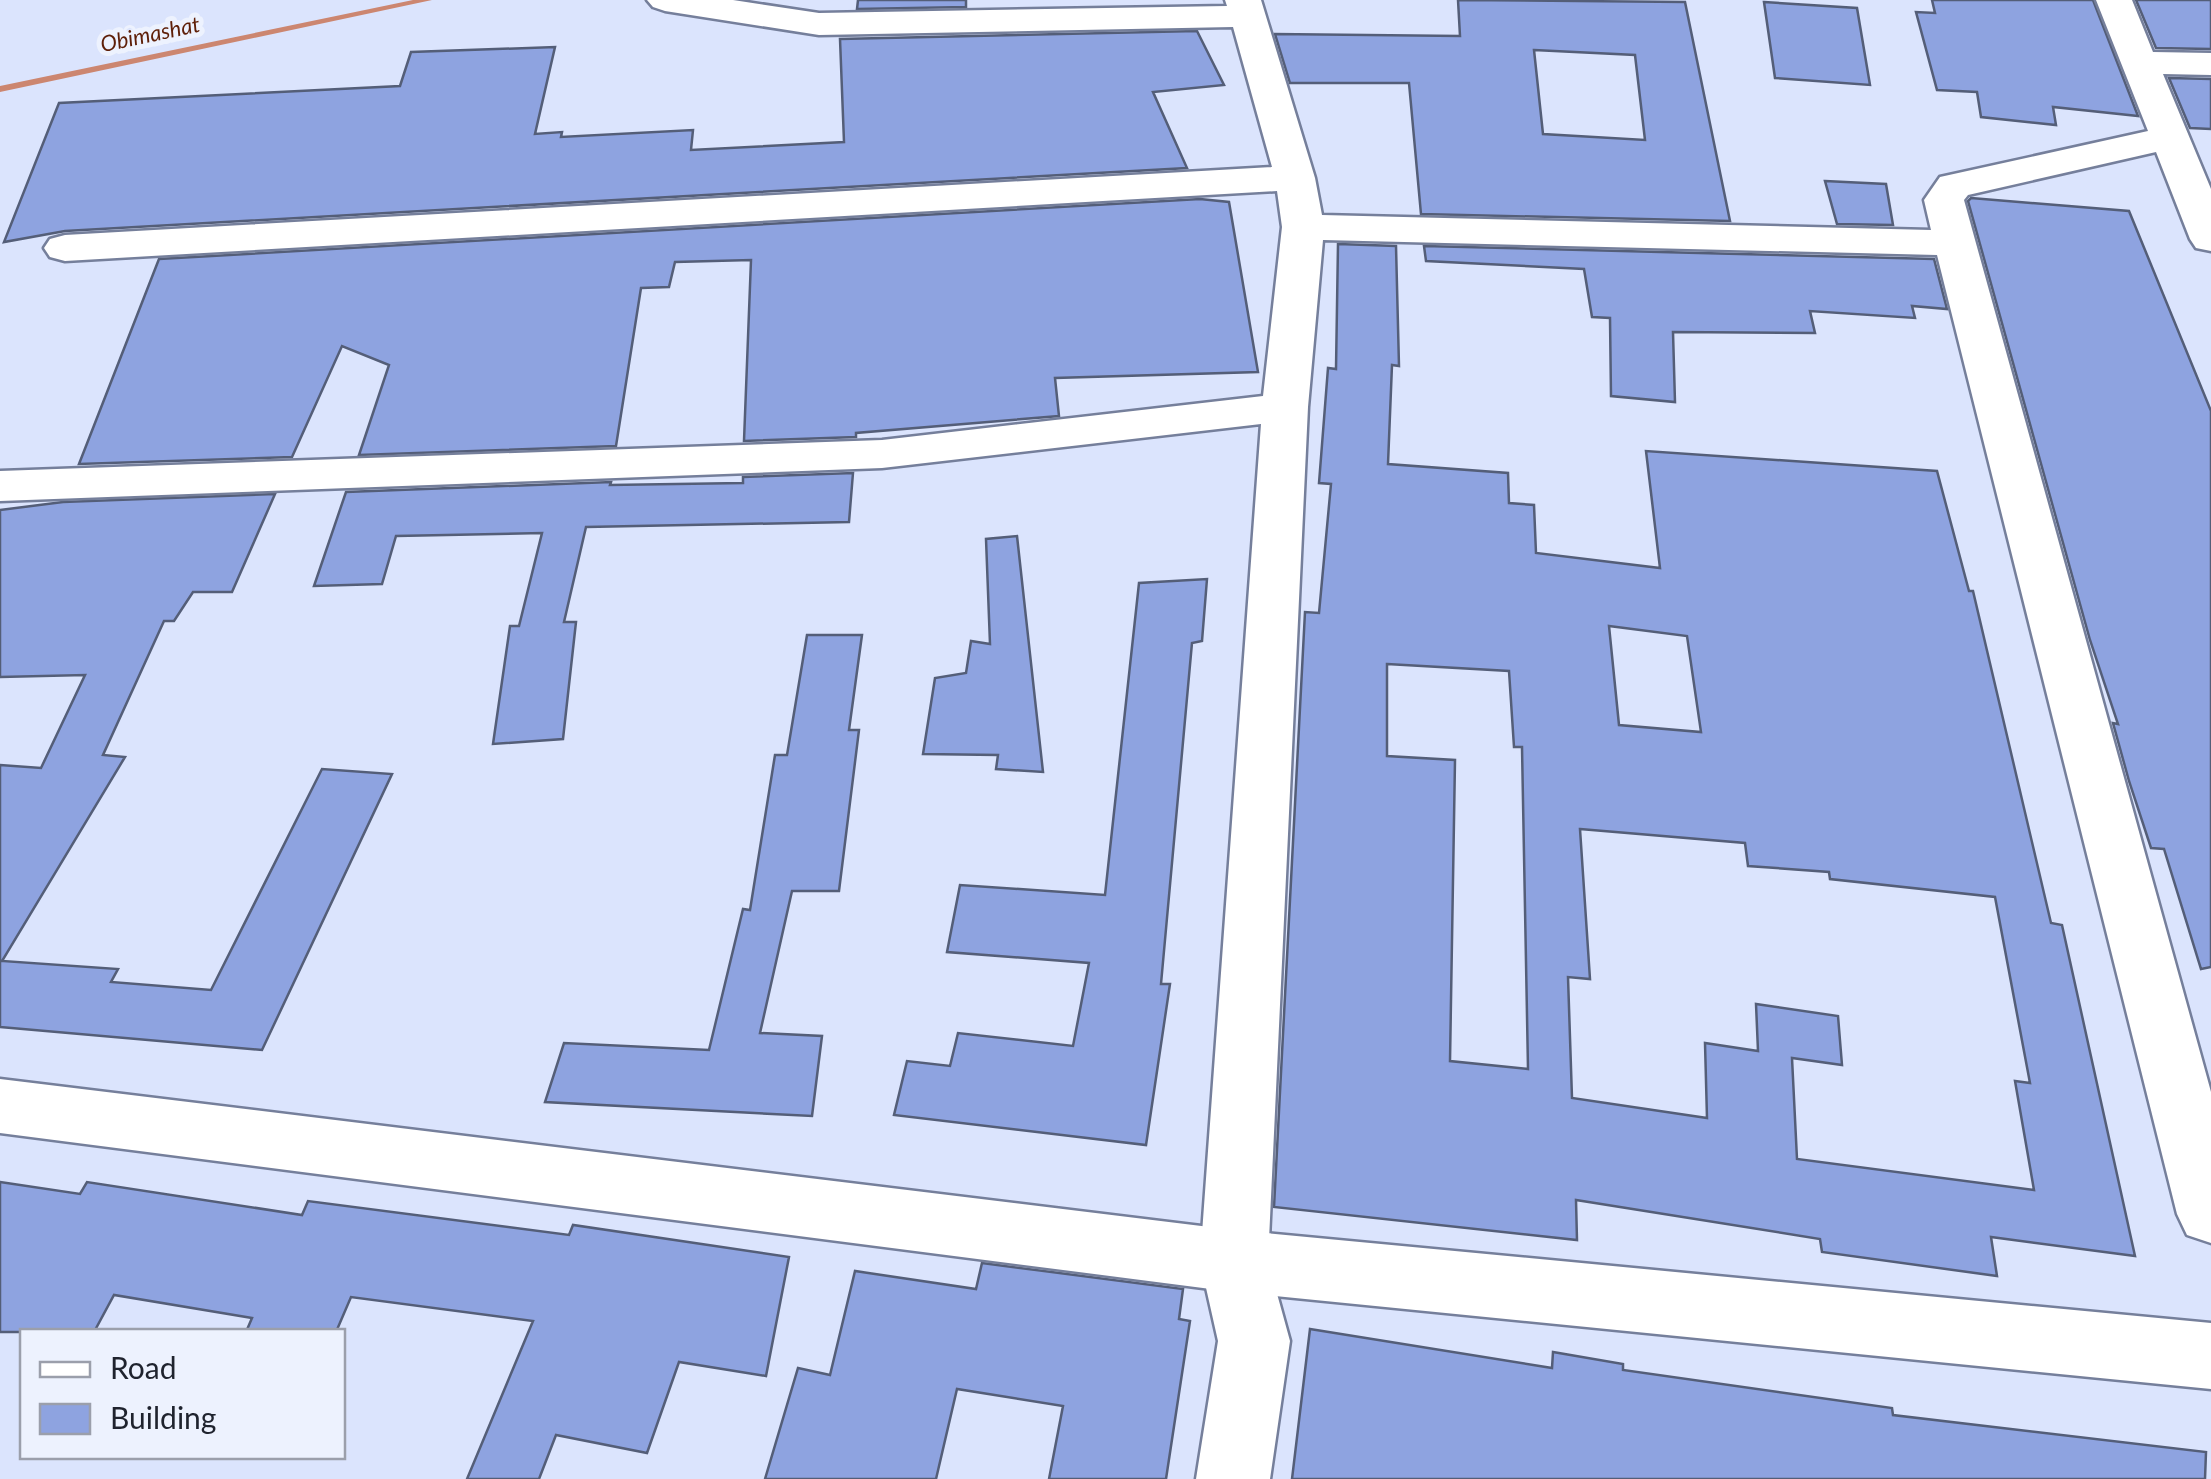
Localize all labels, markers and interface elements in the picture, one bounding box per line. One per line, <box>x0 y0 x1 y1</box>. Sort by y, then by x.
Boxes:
water label: Obimashat <box>98 10 202 57</box>
legend <box>20 1329 345 1459</box>
text: Road <box>110 1349 177 1385</box>
text: Building <box>110 1399 216 1435</box>

